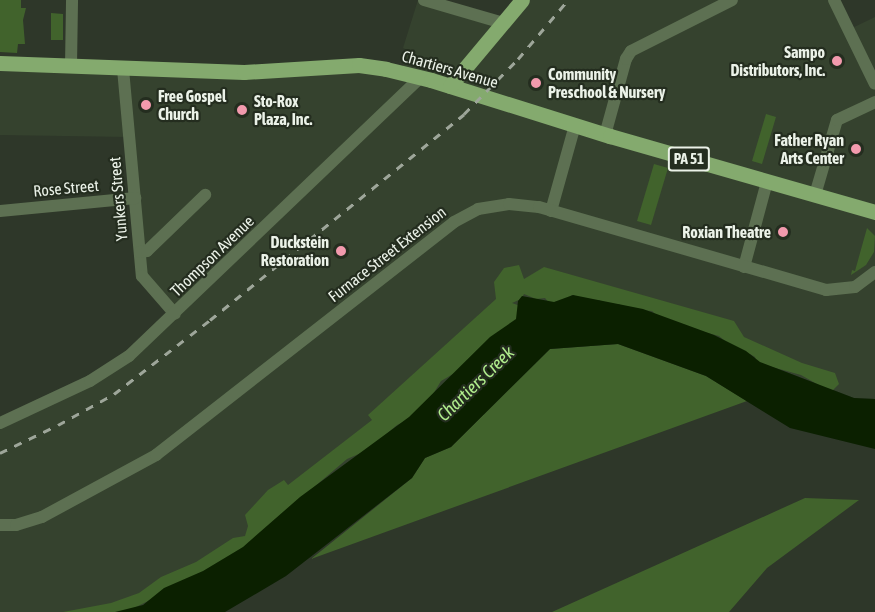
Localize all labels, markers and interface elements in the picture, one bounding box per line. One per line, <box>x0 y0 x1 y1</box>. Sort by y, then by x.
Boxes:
place label: Sampo Distributors, Inc. <box>730 42 825 80</box>
street label: Chartiers Avenue <box>400 46 500 92</box>
marker: Sampo Distributors, Inc. <box>830 54 844 68</box>
place label: Community Preschool & Nursery <box>548 64 665 102</box>
marker: Community Preschool & Nursery <box>529 76 543 90</box>
place label: Free Gospel Church <box>158 86 226 124</box>
place label: Sto-Rox Plaza, Inc. <box>254 91 312 129</box>
marker: Free Gospel Church <box>139 98 153 112</box>
marker: Sto-Rox Plaza, Inc. <box>235 103 249 117</box>
place label: Father Ryan Arts Center <box>774 130 844 168</box>
marker: Father Ryan Arts Center <box>849 142 863 156</box>
road number: PA 51 <box>666 147 712 171</box>
street label: Yunkers Street <box>105 156 131 242</box>
street label: Rose Street <box>32 176 100 200</box>
street label: Furnace Street Extension <box>324 202 450 306</box>
street label: Thompson Avenue <box>166 211 258 301</box>
place label: Roxian Theatre <box>682 222 771 242</box>
marker: Roxian Theatre <box>776 225 790 239</box>
place label: Duckstein Restoration <box>261 232 329 270</box>
marker: Duckstein Restoration <box>334 244 348 258</box>
water label: Chartiers Creek <box>433 342 519 426</box>

